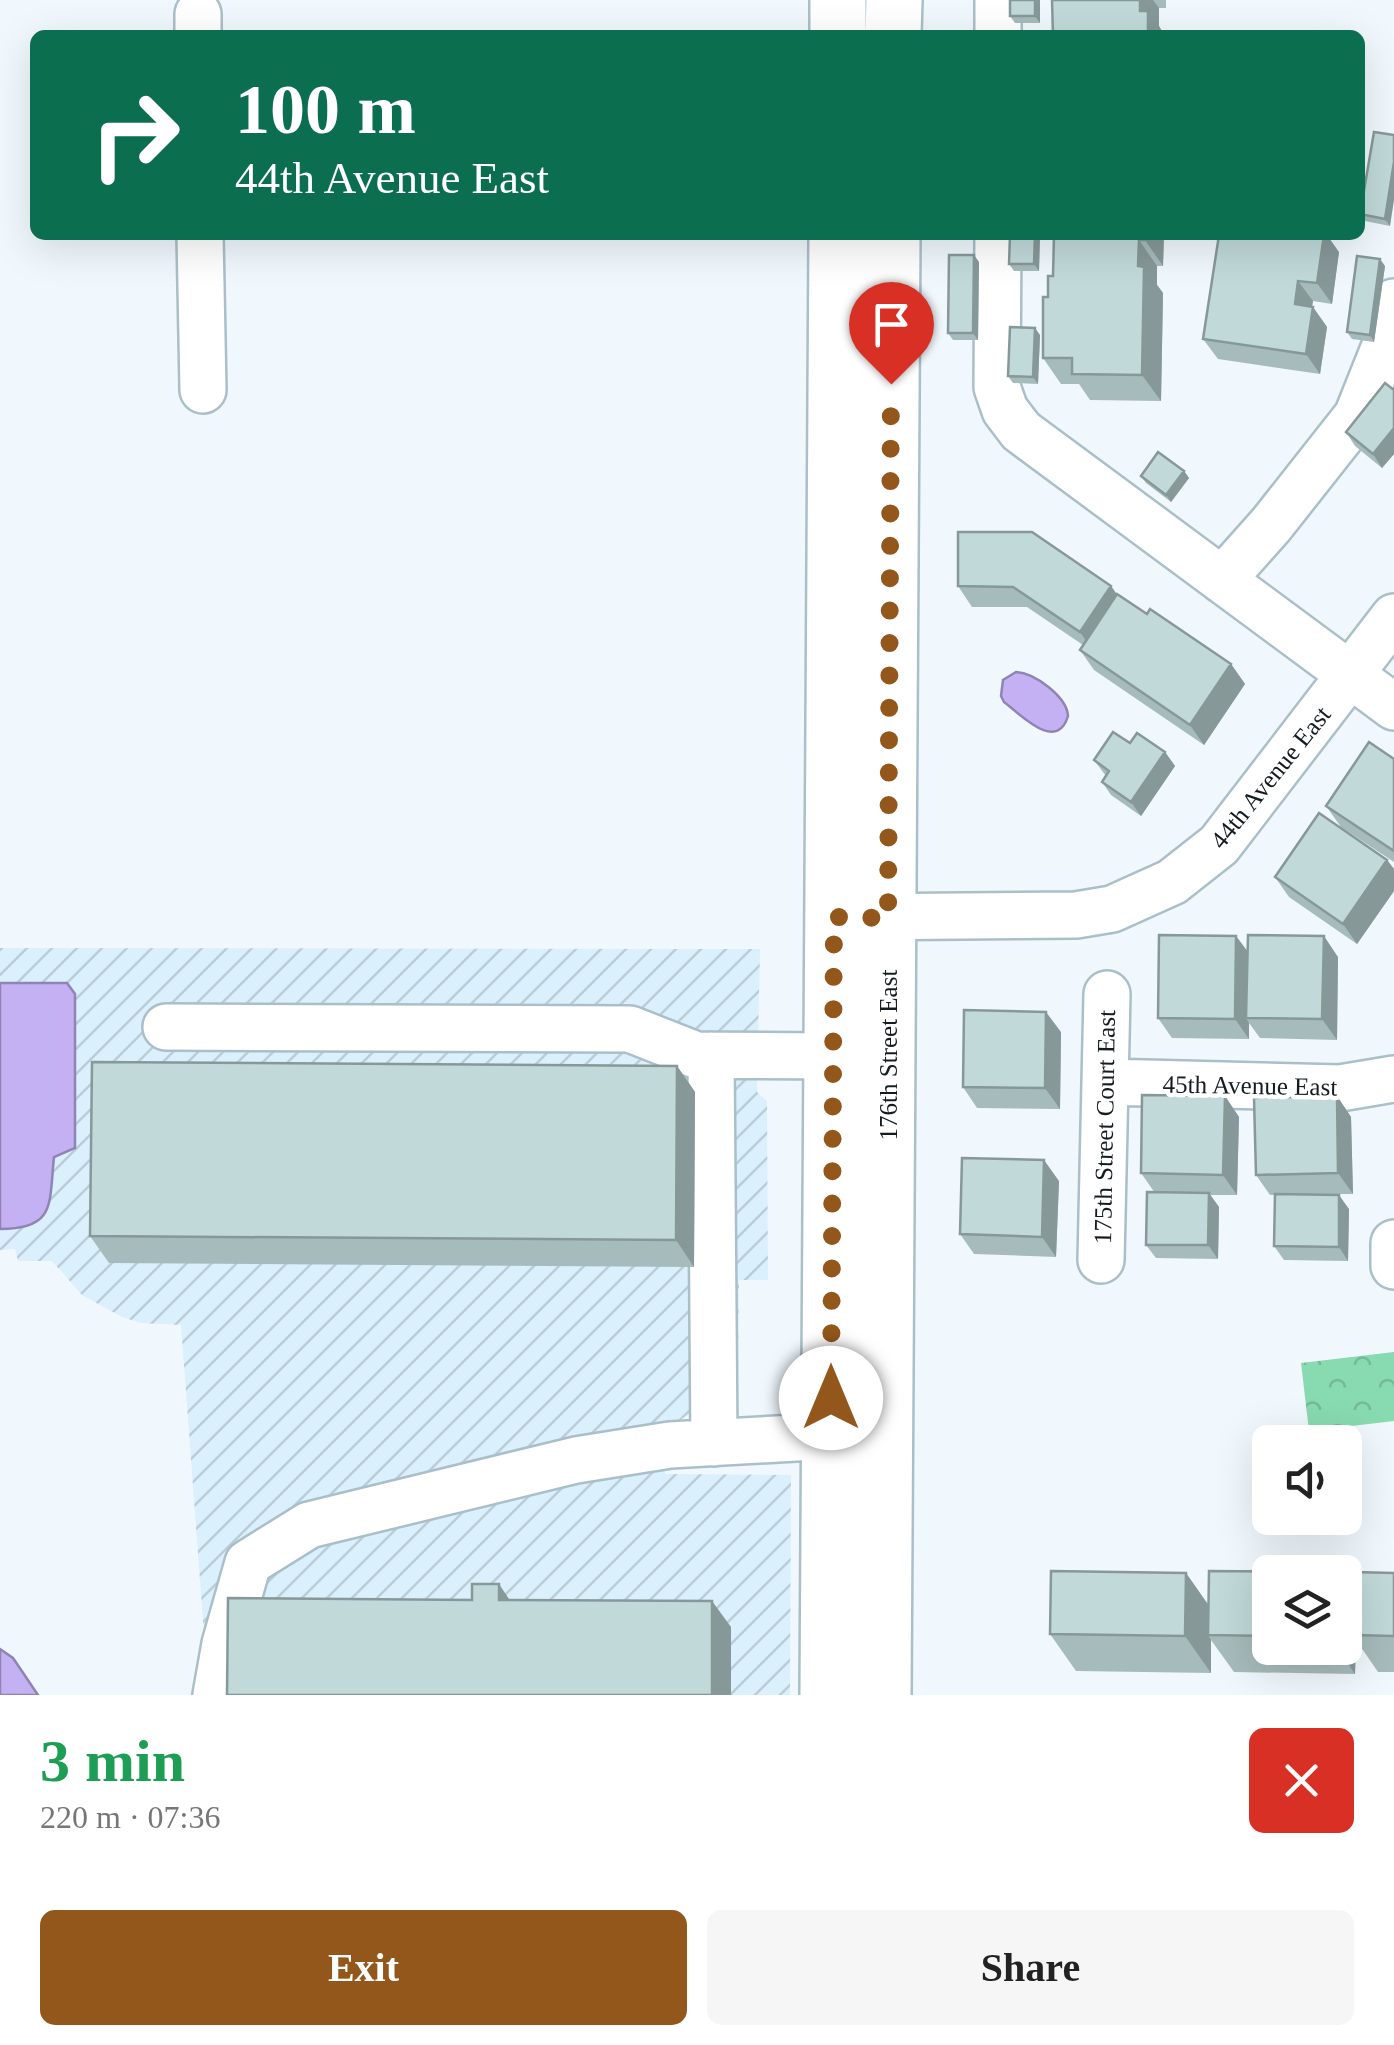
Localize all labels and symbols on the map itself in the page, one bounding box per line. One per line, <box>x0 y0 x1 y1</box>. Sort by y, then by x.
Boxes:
pin <box>849 282 934 385</box>
street label: 44th Avenue East <box>1205 701 1336 854</box>
street label: 176th Street East <box>875 970 902 1140</box>
street label: 175th Street Court East <box>1089 1010 1120 1244</box>
street label: 45th Avenue East <box>1163 1070 1338 1101</box>
position arrow <box>779 1346 883 1450</box>

